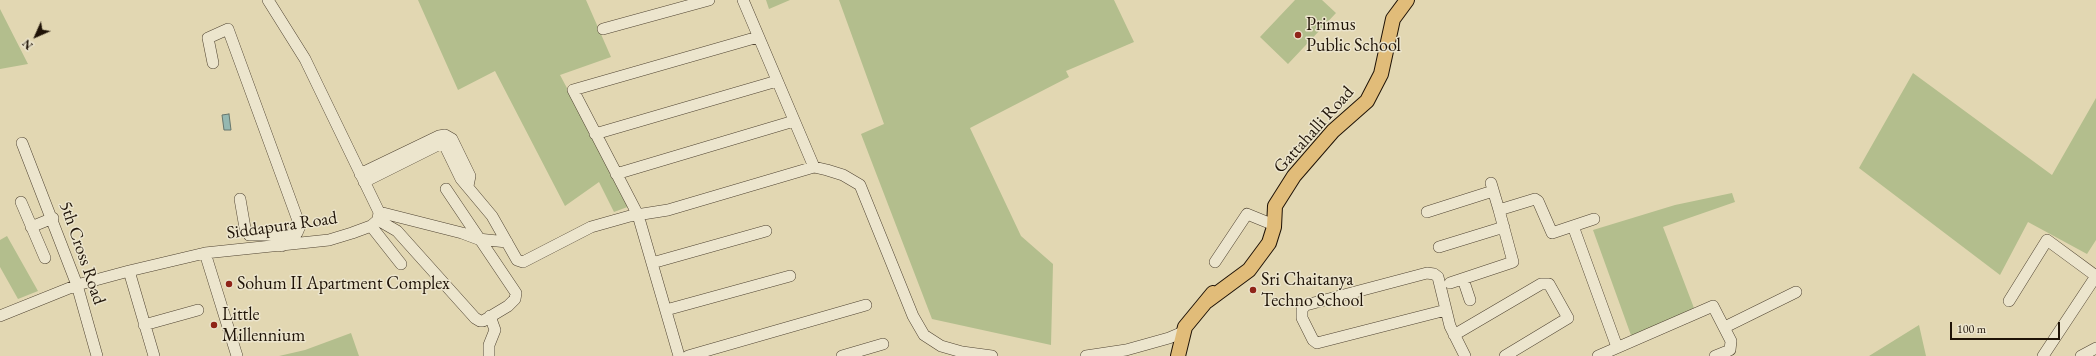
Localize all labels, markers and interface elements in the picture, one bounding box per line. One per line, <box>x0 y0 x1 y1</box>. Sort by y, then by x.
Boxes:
place label: Primus Public School <box>1306 14 1401 56</box>
north arrow <box>16 16 56 56</box>
marker: Primus Public School <box>1293 30 1303 40</box>
text: N <box>19 36 36 53</box>
street label: Gattahalli Road <box>1269 82 1359 178</box>
street label: 5th Cross Road <box>54 199 110 307</box>
street label: Siddapura Road <box>225 208 339 244</box>
place label: Sri Chaitanya Techno School <box>1261 269 1363 312</box>
place label: Sohum II Apartment Complex <box>237 273 450 295</box>
marker: Sohum II Apartment Complex <box>224 279 234 289</box>
marker: Sri Chaitanya Techno School <box>1248 285 1258 295</box>
place label: Little Millennium <box>222 304 305 346</box>
scale bar <box>1952 314 2062 340</box>
marker: Little Millennium <box>209 320 219 330</box>
text: 100 m <box>1957 321 1986 337</box>

